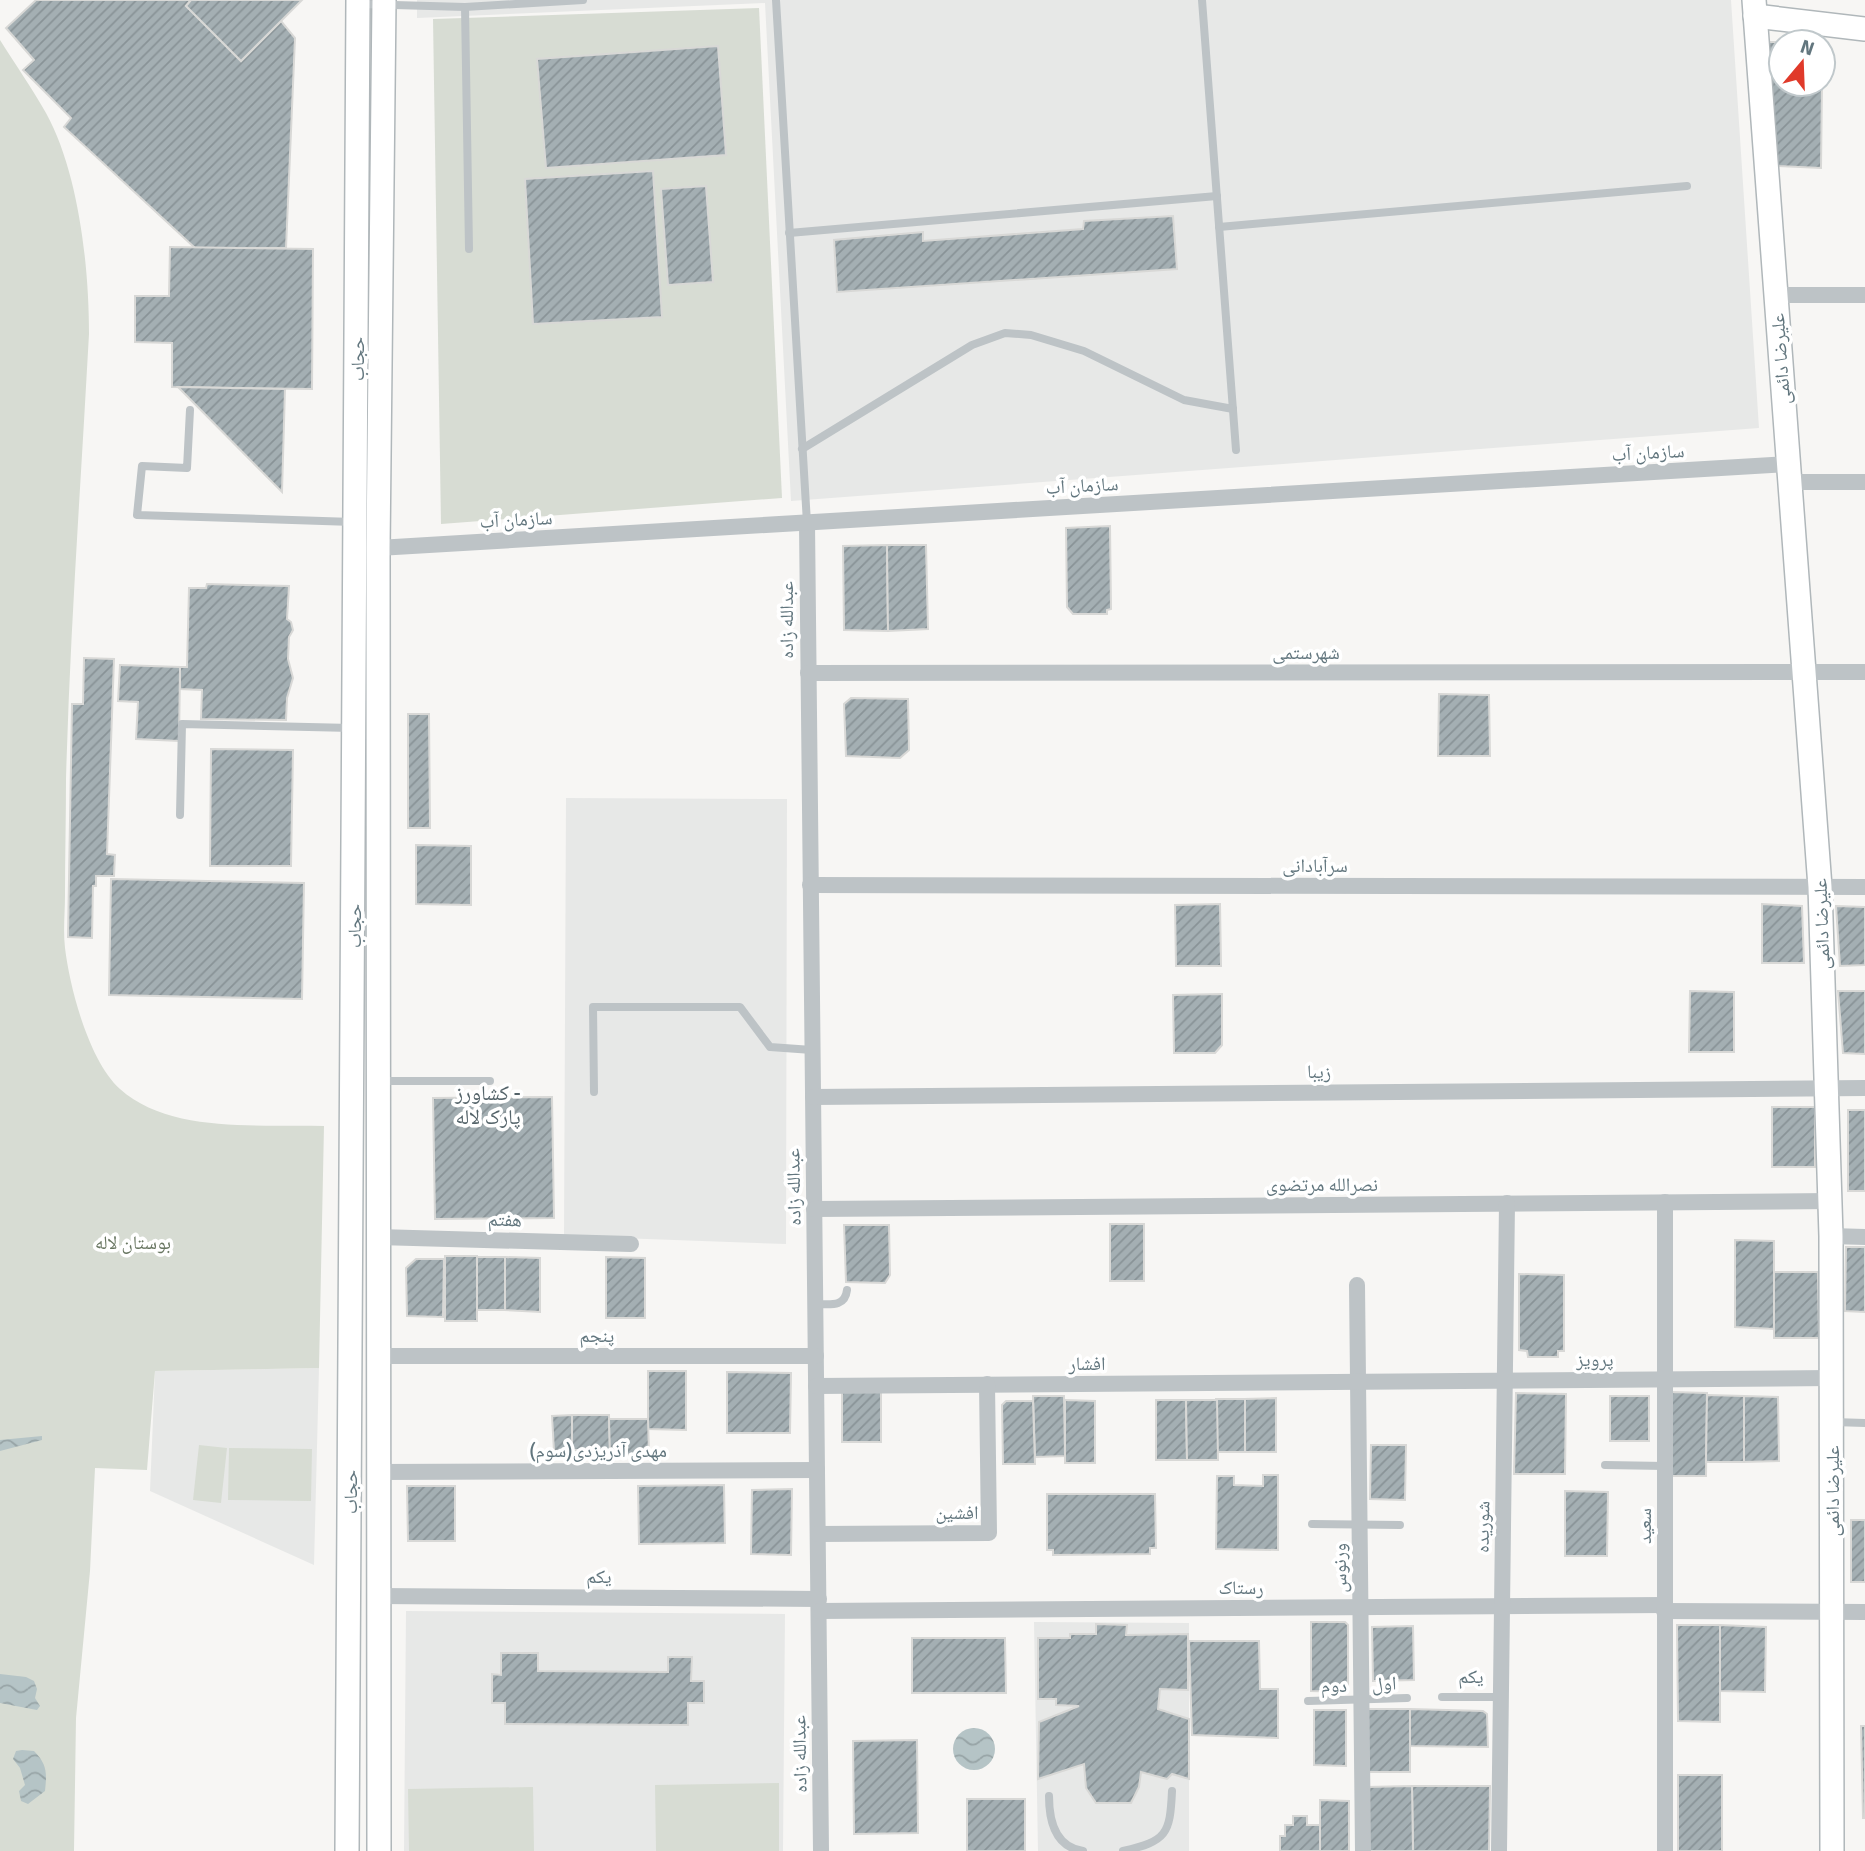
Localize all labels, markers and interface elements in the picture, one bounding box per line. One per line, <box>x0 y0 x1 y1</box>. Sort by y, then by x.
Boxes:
north arrow <box>1767 28 1837 98</box>
text: N <box>1797 34 1817 61</box>
street label: علیرضا دائمی <box>1766 312 1796 405</box>
street label: حجاب <box>346 337 370 381</box>
street label: سازمان آب <box>1611 439 1685 467</box>
street label: سازمان آب <box>1045 472 1119 500</box>
street label: سازمان آب <box>479 506 553 534</box>
street label: عبدالله زاده <box>775 581 799 659</box>
street label: شهرستمی <box>1272 641 1340 665</box>
street label: سرآبادانی <box>1282 854 1348 878</box>
street label: علیرضا دائمی <box>1808 878 1836 970</box>
street label: حجاب <box>343 904 367 948</box>
street label: زیبا <box>1307 1060 1331 1084</box>
district label: کشاورز - پارک لاله <box>454 1080 521 1130</box>
street label: عبدالله زاده <box>781 1148 807 1226</box>
street label: نصرالله مرتضوی <box>1266 1173 1378 1197</box>
street label: هفتم <box>488 1207 522 1233</box>
park label: بوستان لاله <box>95 1231 171 1255</box>
street label: پنجم <box>580 1324 614 1348</box>
street label: پرویز <box>1575 1348 1614 1372</box>
street label: افشار <box>1067 1352 1106 1376</box>
street label: مهدی آذریزدی(سوم) <box>529 1439 667 1464</box>
street label: علیرضا دائمی <box>1821 1445 1845 1537</box>
street label: حجاب <box>339 1470 363 1514</box>
street label: افشین <box>935 1501 979 1525</box>
street label: شوریده <box>1471 1501 1495 1553</box>
street label: سعید <box>1633 1508 1657 1544</box>
street label: ورنوس <box>1328 1543 1352 1593</box>
street label: یکم <box>586 1565 612 1589</box>
street label: رستاک <box>1218 1576 1264 1600</box>
street label: یکم <box>1458 1665 1484 1689</box>
street label: اول <box>1371 1671 1397 1697</box>
street label: دوم <box>1321 1674 1347 1699</box>
street label: عبدالله زاده <box>787 1715 813 1793</box>

